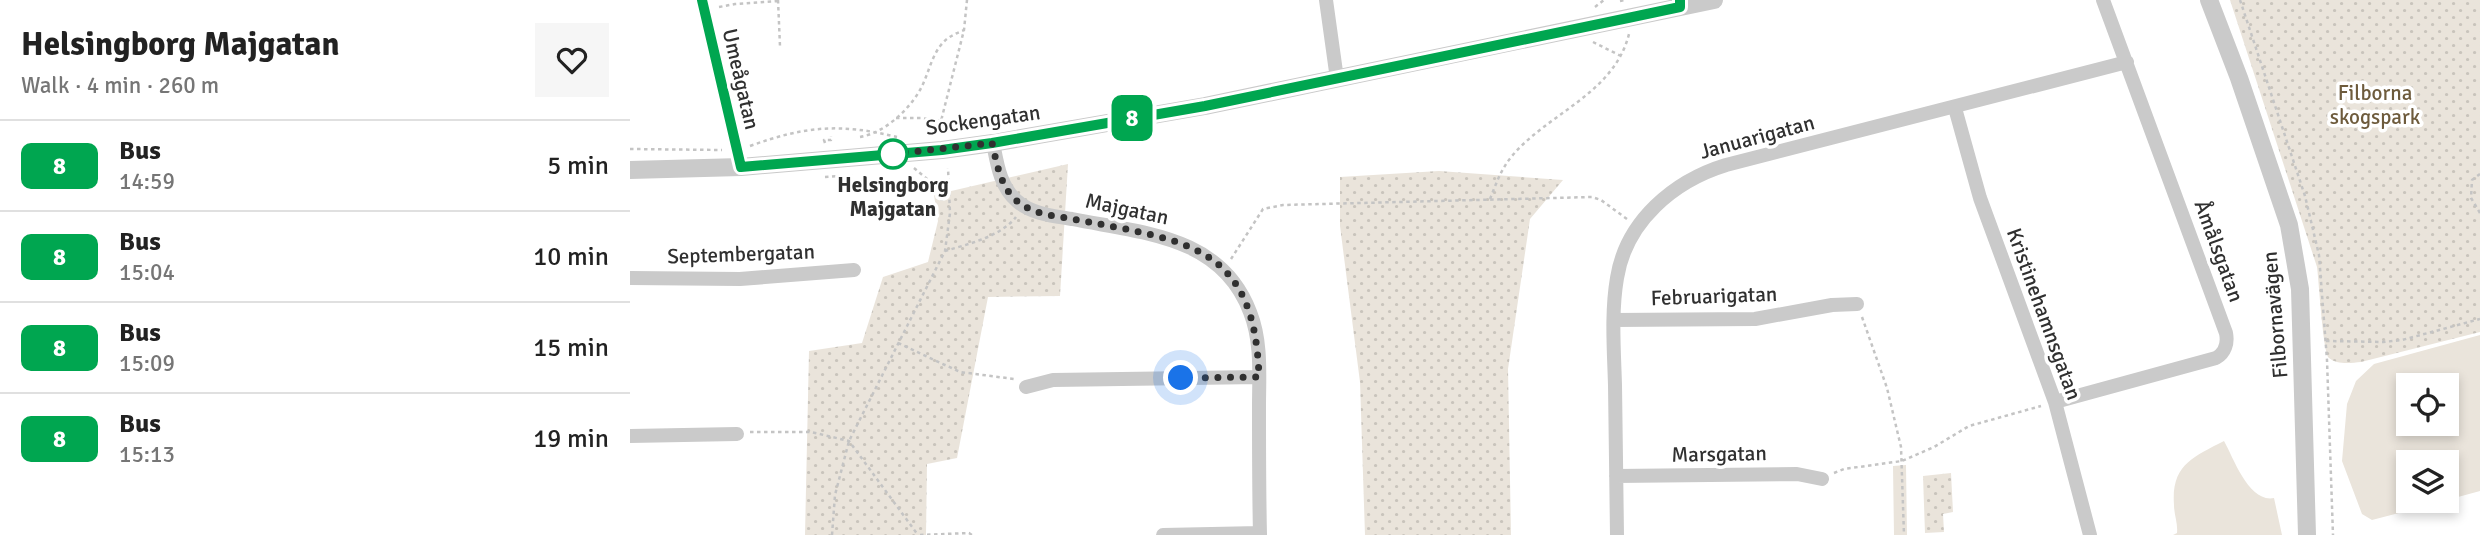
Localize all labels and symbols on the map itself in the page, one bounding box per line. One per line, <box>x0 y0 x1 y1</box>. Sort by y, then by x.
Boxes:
street label: Umeågatan <box>717 26 765 132</box>
park label: Filborna skogspark <box>2330 80 2421 130</box>
line badge: 8 <box>1109 95 1155 141</box>
street label: Sockengatan <box>924 99 1042 141</box>
street label: Januarigatan <box>1697 109 1817 165</box>
marker: Helsingborg Majgatan <box>878 139 908 169</box>
place label: Helsingborg Majgatan <box>837 172 949 222</box>
street label: Majgatan <box>1083 188 1171 230</box>
street label: Åmålsgatan <box>2189 196 2250 306</box>
street label: Kristinehamnsgatan <box>2001 224 2087 404</box>
street label: Septembergatan <box>667 238 815 270</box>
street label: Filbornavägen <box>2256 250 2294 380</box>
street label: Februarigatan <box>1650 281 1778 311</box>
your location <box>1163 360 1198 395</box>
street label: Marsgatan <box>1671 440 1767 468</box>

